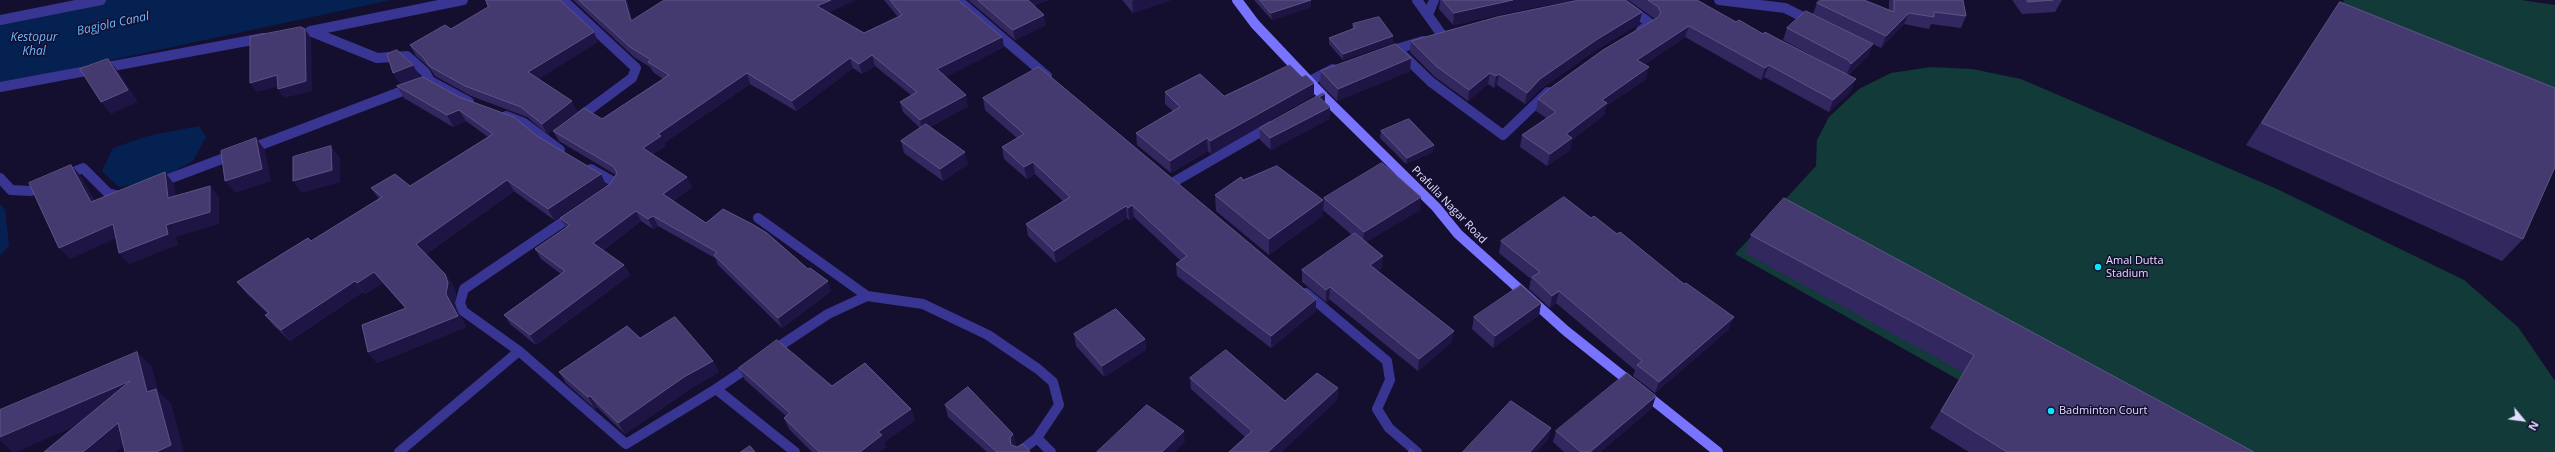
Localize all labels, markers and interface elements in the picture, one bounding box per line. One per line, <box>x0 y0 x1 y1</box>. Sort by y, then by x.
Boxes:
water label: Bagjola Canal <box>76 9 150 39</box>
water label: Kestopur Khal <box>10 31 58 59</box>
street label: Prafulla Nagar Road <box>1409 164 1489 246</box>
place label: Amal Dutta Stadium <box>2106 254 2164 280</box>
marker: Amal Dutta Stadium <box>2093 262 2103 272</box>
north arrow <box>2503 400 2543 440</box>
place label: Badminton Court <box>2059 404 2148 418</box>
marker: Badminton Court <box>2046 406 2056 416</box>
text: N <box>2525 419 2543 434</box>

